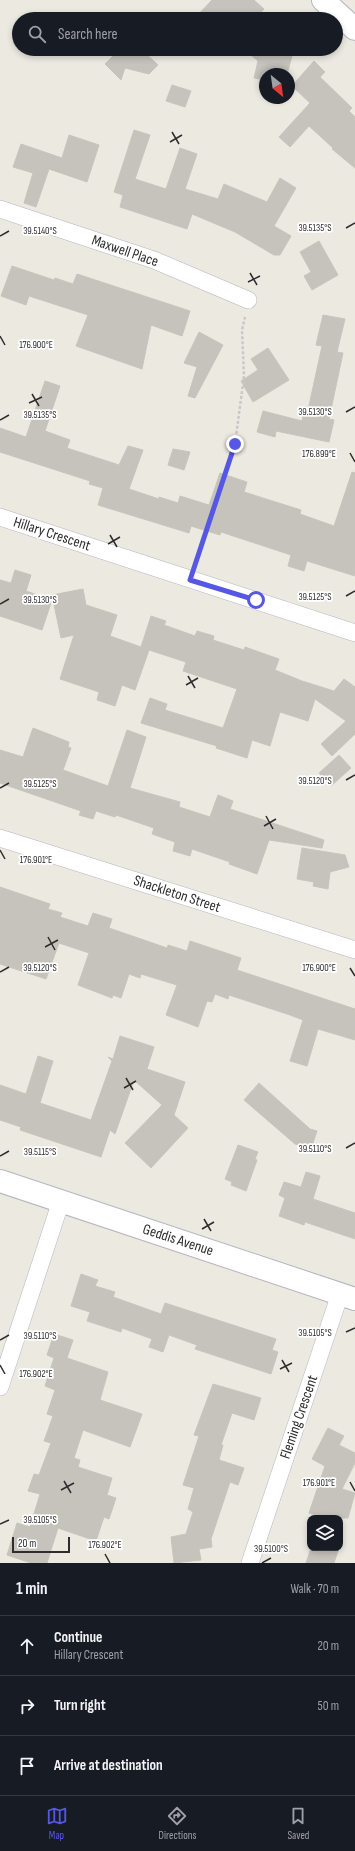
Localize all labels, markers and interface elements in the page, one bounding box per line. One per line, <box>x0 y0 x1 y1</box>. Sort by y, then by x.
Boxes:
search box <box>12 12 343 56</box>
icon: search <box>26 23 48 45</box>
text: Search here <box>58 25 118 44</box>
north arrow <box>259 68 295 104</box>
text: 39.5135°S <box>298 222 332 234</box>
text: 39.5140°S <box>23 225 57 237</box>
street label: Maxwell Place <box>89 231 161 271</box>
text: 176.900°E <box>19 339 53 351</box>
text: 39.5130°S <box>298 406 332 418</box>
text: 39.5135°S <box>23 409 57 421</box>
route end <box>226 435 244 453</box>
text: 176.899°E <box>302 448 336 460</box>
street label: Hillary Crescent <box>11 513 93 556</box>
route start <box>247 591 265 609</box>
text: 39.5125°S <box>298 591 332 603</box>
text: 39.5130°S <box>23 594 57 606</box>
text: 39.5120°S <box>298 775 332 787</box>
text: 39.5125°S <box>23 778 57 790</box>
text: 176.901°E <box>20 854 52 866</box>
street label: Shackleton Street <box>131 871 223 917</box>
text: 39.5120°S <box>23 962 57 974</box>
text: 176.900°E <box>302 962 336 974</box>
text: 39.5110°S <box>299 1143 331 1155</box>
text: 39.5115°S <box>24 1146 56 1158</box>
street label: Geddis Avenue <box>140 1220 216 1260</box>
text: 39.5105°S <box>298 1327 332 1339</box>
text: 39.5110°S <box>24 1330 56 1342</box>
text: 176.902°E <box>19 1368 53 1380</box>
street label: Fleming Crescent <box>276 1372 322 1461</box>
text: 176.901°E <box>303 1477 335 1489</box>
text: 39.5105°S <box>23 1514 57 1526</box>
map controls <box>307 1515 343 1551</box>
button: layers <box>307 1515 343 1551</box>
scale bar <box>12 1535 70 1554</box>
text: 20 m <box>18 1537 36 1550</box>
text: 176.902°E <box>88 1539 122 1551</box>
text: 39.5100°S <box>254 1543 288 1555</box>
text: 1 min <box>16 1579 48 1599</box>
text: Walk · 70 m <box>290 1581 339 1597</box>
text: Continue <box>54 1628 103 1647</box>
icon: ahead <box>16 1635 38 1657</box>
text: 20 m <box>317 1638 339 1654</box>
text: Hillary Crescent <box>54 1647 123 1663</box>
icon: right <box>16 1695 38 1717</box>
text: Turn right <box>54 1696 106 1715</box>
text: 50 m <box>318 1698 339 1714</box>
icon: arrive <box>16 1755 38 1777</box>
text: Arrive at destination <box>54 1756 163 1775</box>
tab: Map <box>46 1805 68 1842</box>
tab: Directions <box>159 1805 196 1842</box>
tab: Saved <box>287 1805 309 1842</box>

